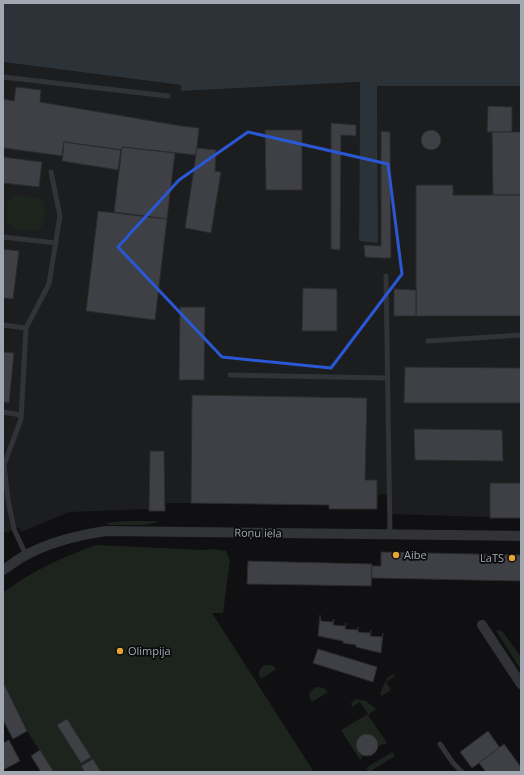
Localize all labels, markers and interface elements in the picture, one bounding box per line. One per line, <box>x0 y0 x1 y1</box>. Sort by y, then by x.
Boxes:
street label: Roņu iela <box>234 525 282 540</box>
place label: Aibe <box>404 547 427 562</box>
marker: Aibe <box>391 550 401 560</box>
place label: LaTS <box>480 550 504 565</box>
marker: LaTS <box>507 553 517 563</box>
place label: Olimpija <box>128 643 171 658</box>
marker: Olimpija <box>115 646 125 656</box>

